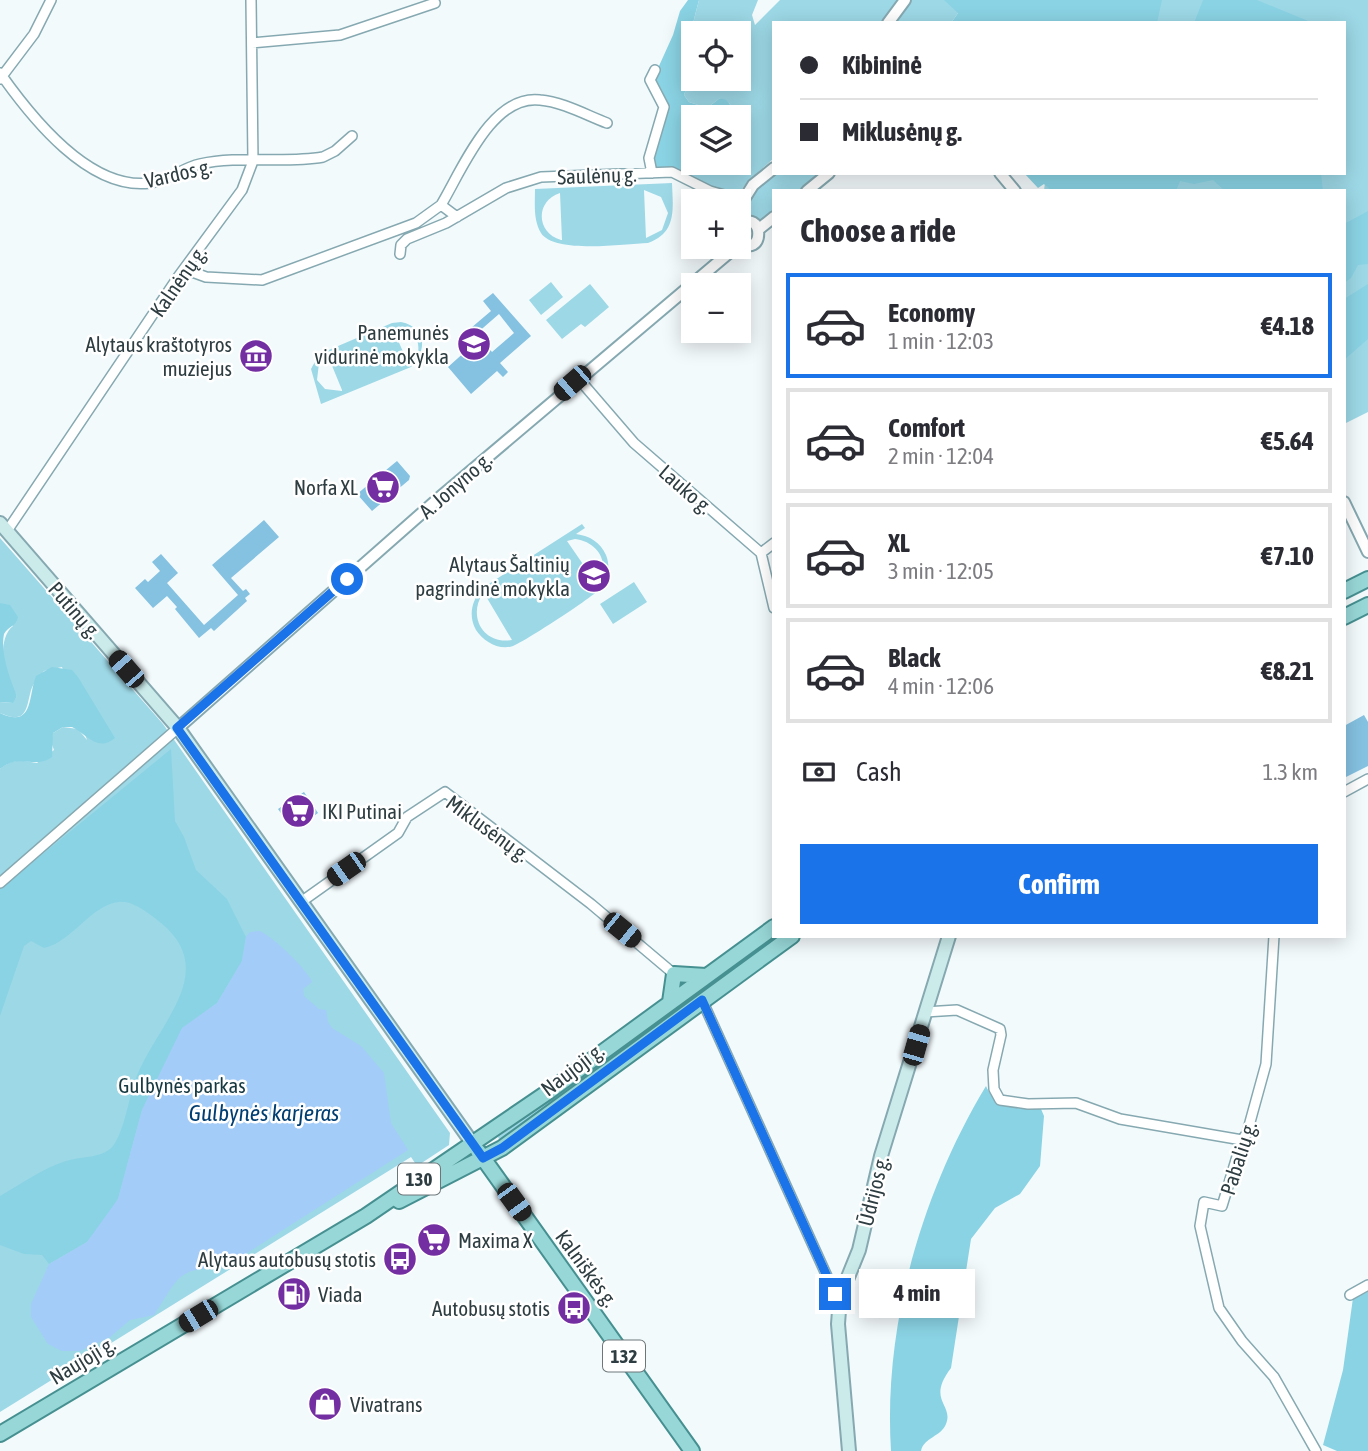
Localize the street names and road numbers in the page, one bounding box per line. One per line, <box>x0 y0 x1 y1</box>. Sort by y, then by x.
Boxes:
street label: Vardos g. <box>142 154 214 192</box>
street label: Saulėnų g. <box>557 162 637 188</box>
street label: Kalnėnų g. <box>145 241 211 321</box>
street label: A. Jonyno g. <box>414 447 496 523</box>
street label: Lauko g. <box>655 459 717 519</box>
street label: Putinų g. <box>44 577 106 643</box>
street label: Miklusėnų g. <box>442 790 534 866</box>
street label: Naujoji g. <box>536 1038 608 1100</box>
street label: Pabalių g. <box>1215 1118 1261 1198</box>
street label: Ūdrijos g. <box>853 1154 893 1228</box>
road number: 130 <box>398 1163 440 1194</box>
street label: Kalniškės g. <box>551 1225 623 1311</box>
street label: Naujoji g. <box>45 1331 119 1389</box>
road number: 132 <box>603 1340 645 1372</box>

